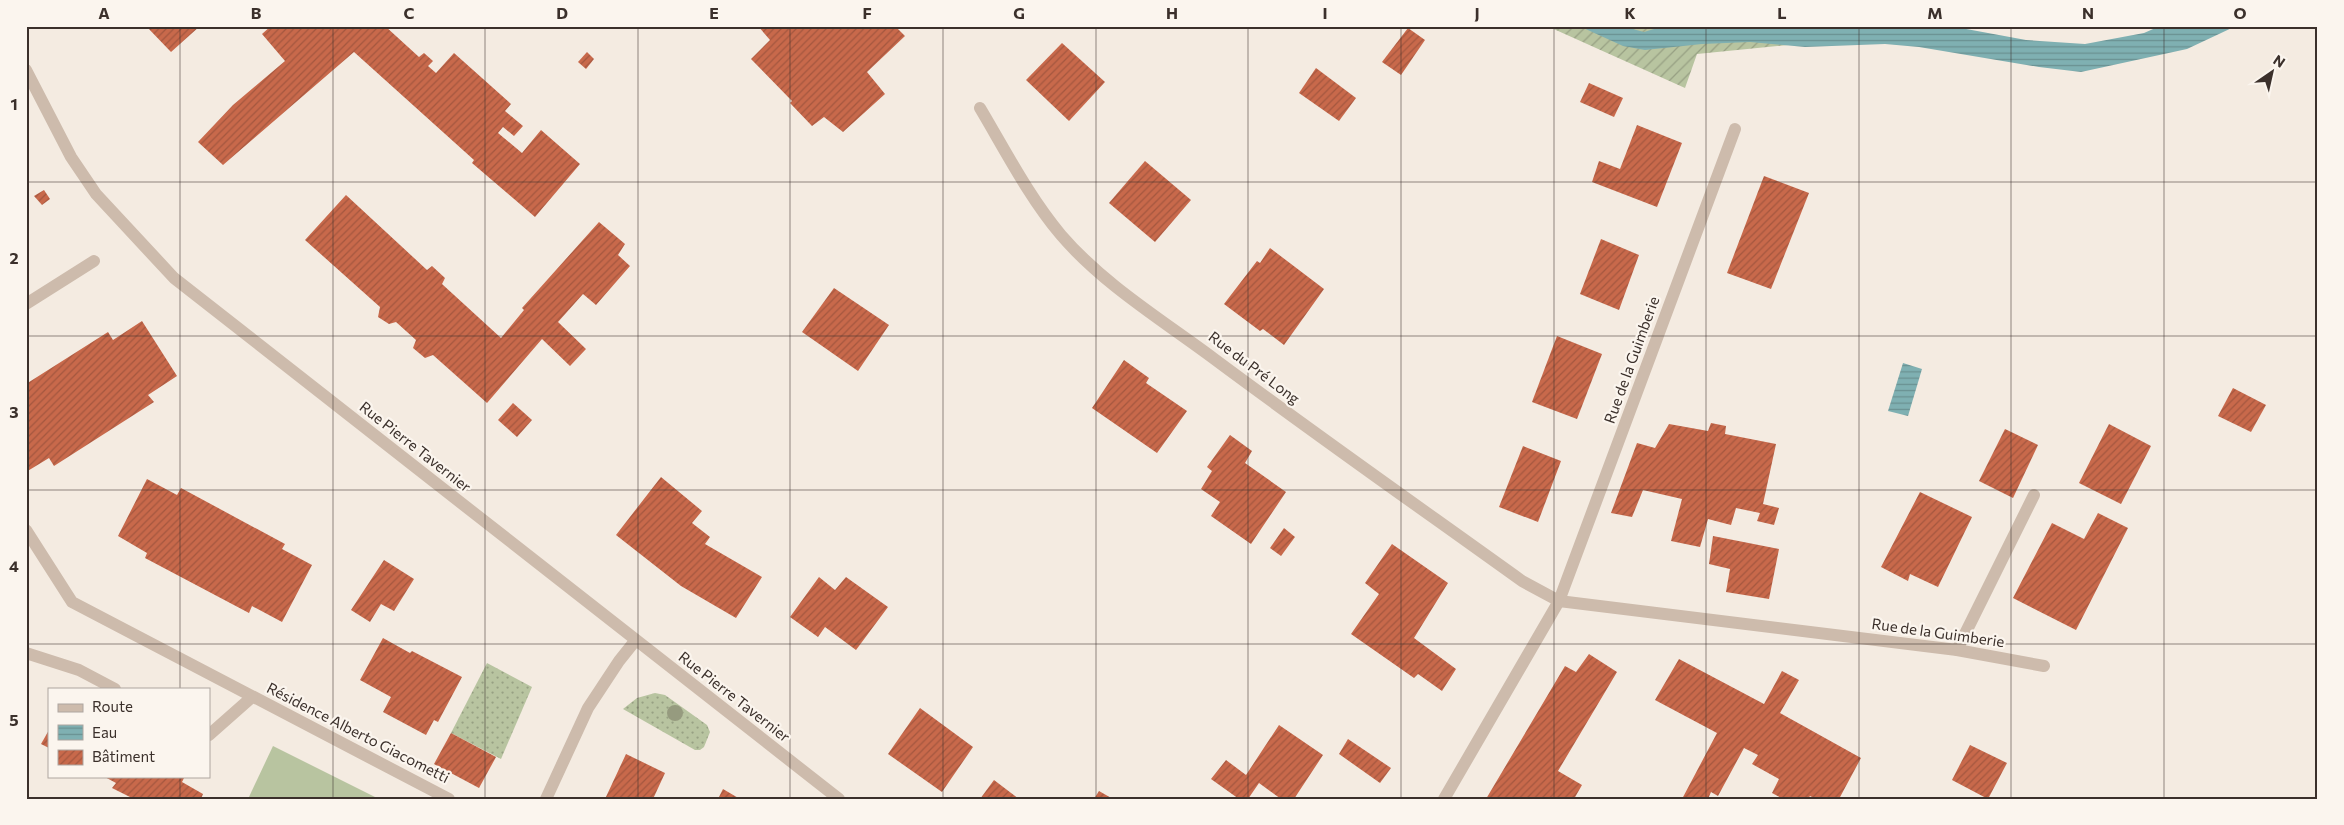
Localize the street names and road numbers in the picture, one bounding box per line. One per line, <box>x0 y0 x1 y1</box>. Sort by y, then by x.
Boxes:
street label: Rue de la Guimberie <box>1600 294 1662 426</box>
street label: Rue du Pré Long <box>1206 327 1304 407</box>
street label: Rue Pierre Tavernier <box>356 397 475 495</box>
street label: Rue de la Guimberie <box>1871 614 2006 650</box>
street label: Rue Pierre Tavernier <box>675 647 794 745</box>
street label: Résidence Alberto Giacometti <box>264 678 453 786</box>

